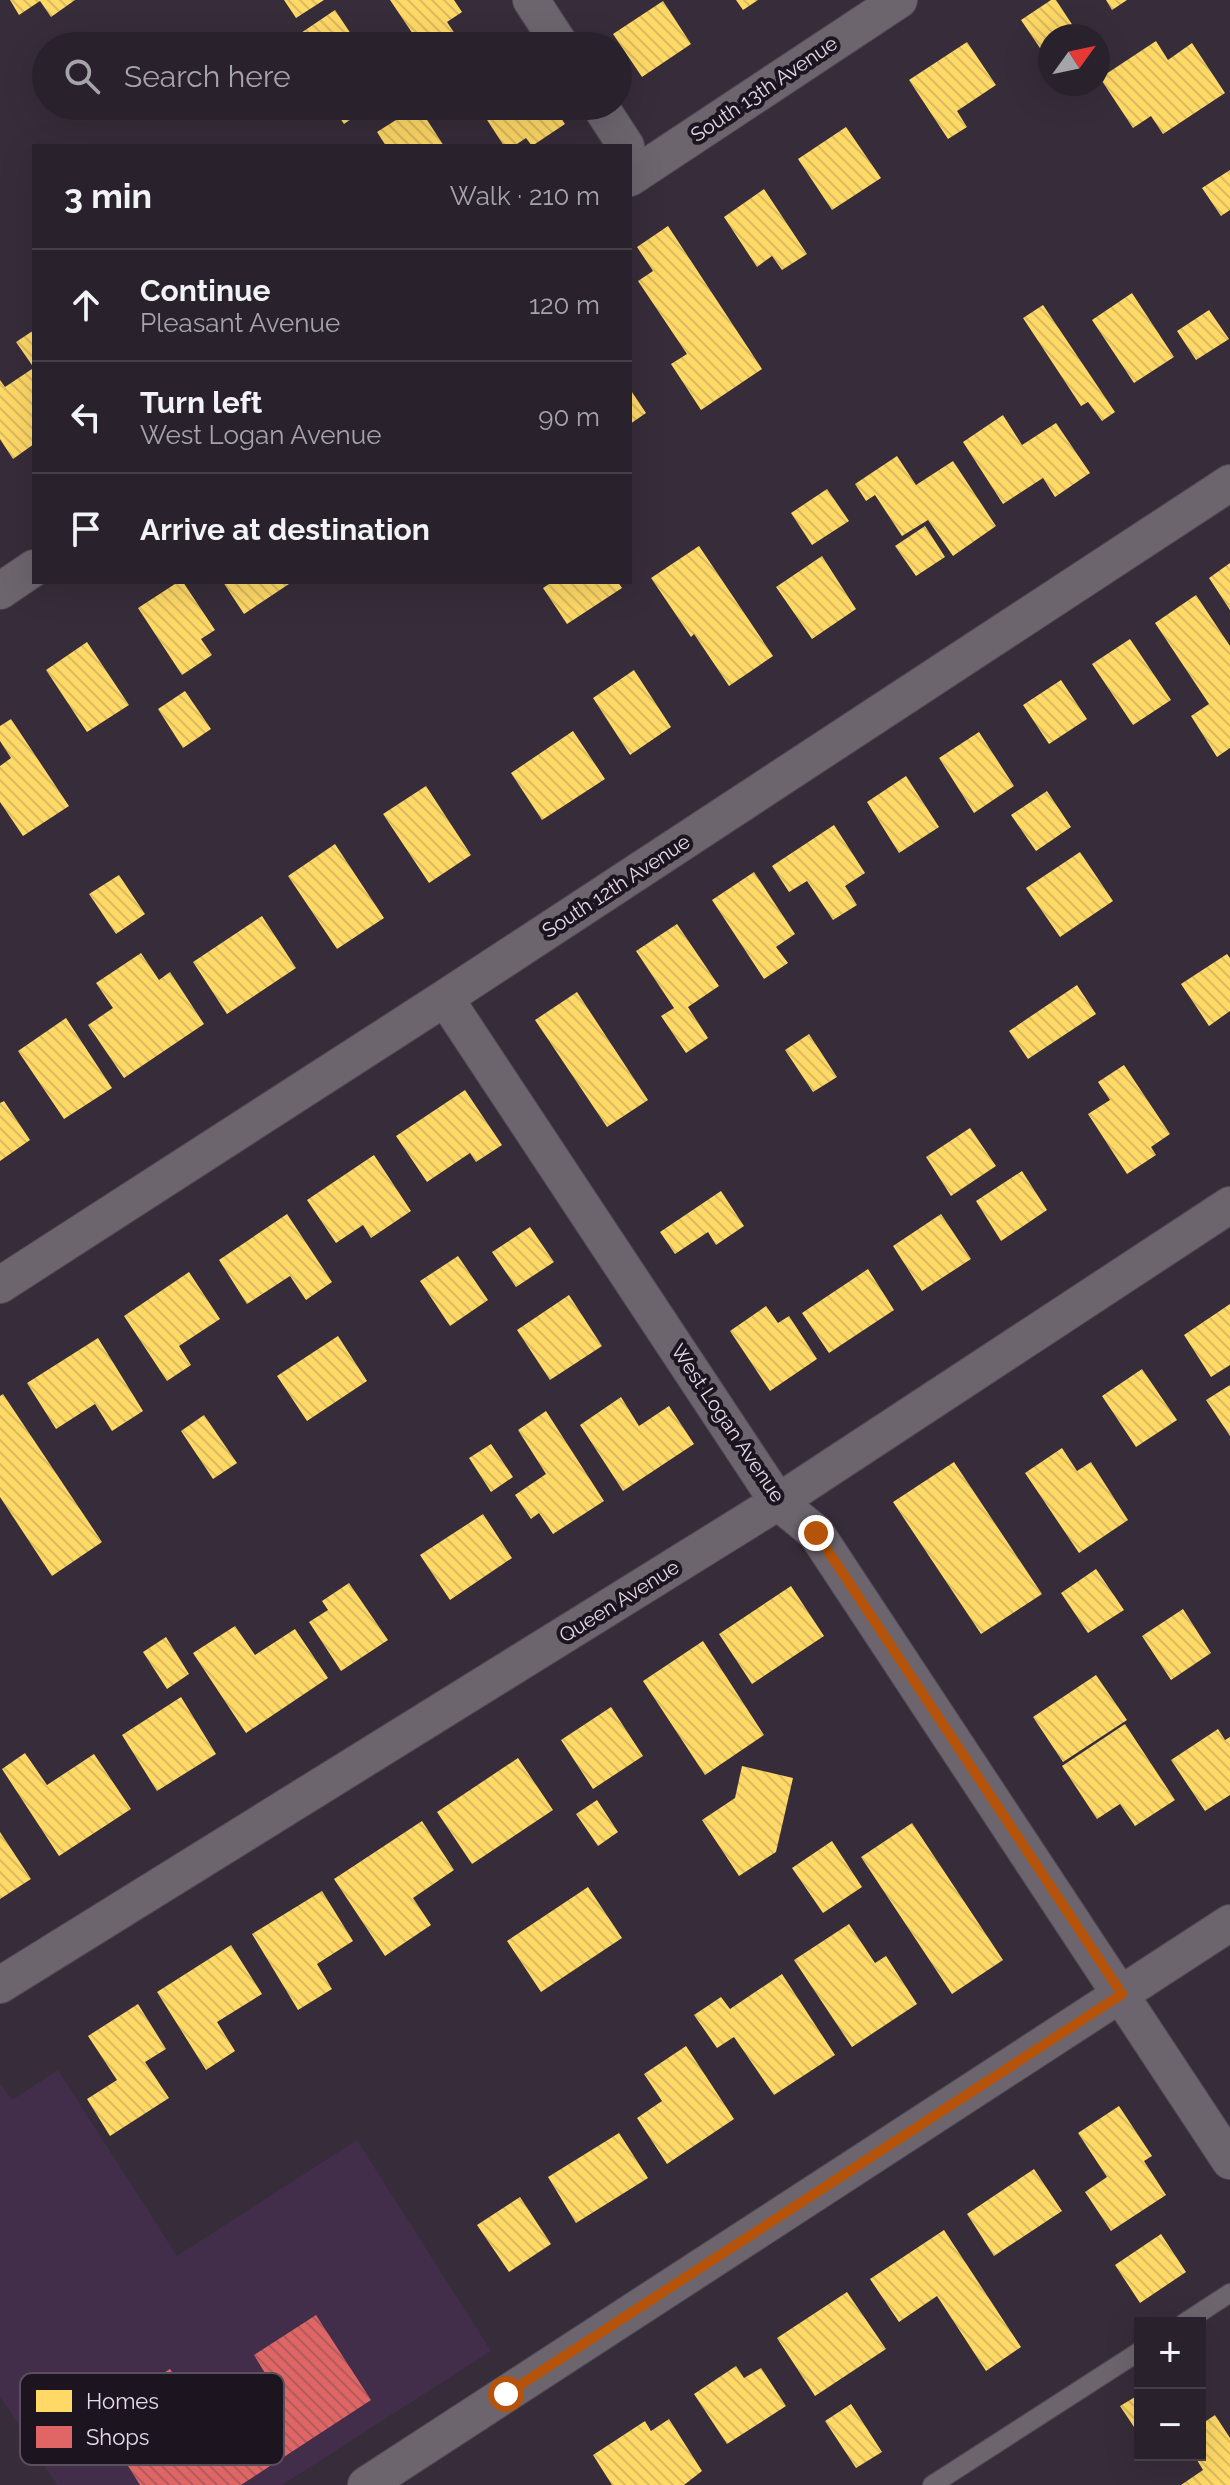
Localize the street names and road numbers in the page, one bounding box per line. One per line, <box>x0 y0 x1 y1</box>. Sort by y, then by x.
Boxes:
street label: South 13th Avenue <box>686 31 842 147</box>
street label: South 12th Avenue <box>538 829 695 943</box>
street label: West Logan Avenue <box>666 1339 790 1507</box>
street label: Queen Avenue <box>555 1554 684 1647</box>

